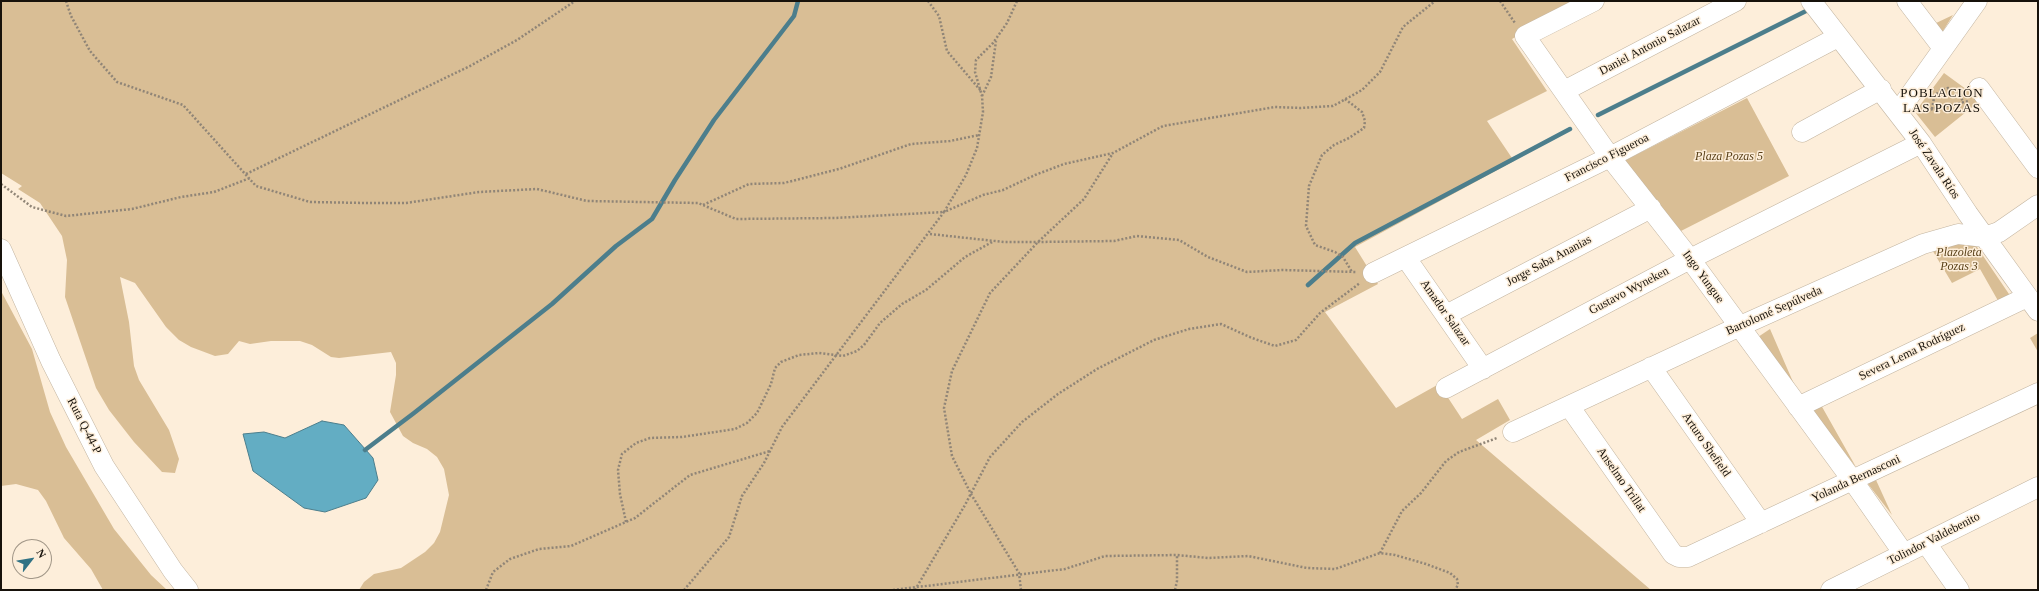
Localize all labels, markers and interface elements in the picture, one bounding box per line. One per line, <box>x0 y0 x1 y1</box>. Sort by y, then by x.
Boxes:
street label: Daniel Antonio Salazar <box>1597 13 1703 79</box>
district label: POBLACIÓN LAS POZAS <box>1900 86 1984 117</box>
street label: José Zavala Ríos <box>1905 126 1963 202</box>
street label: Francisco Figueroa <box>1563 131 1651 185</box>
park label: Plaza Pozas 5 <box>1695 150 1763 164</box>
street label: Jorge Saba Ananias <box>1504 232 1594 290</box>
park label: Plazoleta Pozas 3 <box>1936 246 1982 274</box>
street label: Ingo Yungue <box>1679 248 1727 306</box>
street label: Gustavo Wyneken <box>1587 264 1671 318</box>
street label: Amador Salazar <box>1417 277 1473 349</box>
street label: Bartolomé Sepúlveda <box>1724 283 1824 339</box>
street label: Severa Lema Rodríguez <box>1857 320 1967 384</box>
street label: Ruta Q-44-P <box>64 396 104 456</box>
street label: Arturo Shefield <box>1679 410 1733 480</box>
street label: Anselmo Trillat <box>1593 445 1649 515</box>
street label: Yolanda Bernasconi <box>1809 452 1903 506</box>
street label: Tolindor Valdebenito <box>1886 510 1982 568</box>
north arrow <box>12 539 52 579</box>
text: N <box>34 547 49 560</box>

